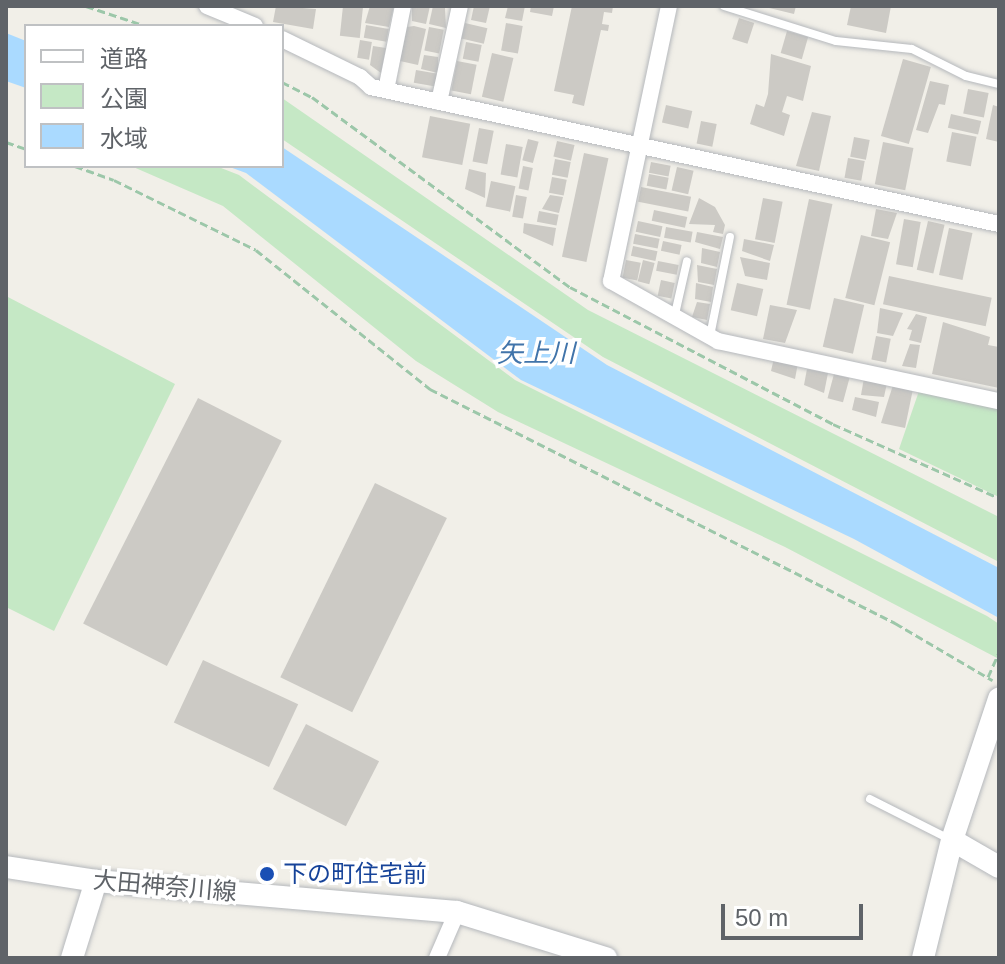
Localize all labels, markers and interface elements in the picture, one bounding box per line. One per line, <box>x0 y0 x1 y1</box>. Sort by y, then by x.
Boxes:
legend <box>24 24 284 168</box>
text: 道路 <box>100 45 148 72</box>
text: 公園 <box>100 85 148 112</box>
text: 水域 <box>100 125 148 152</box>
water label: 矢上川 <box>497 338 575 370</box>
place label: 下の町住宅前 <box>283 860 427 888</box>
street label: 大田神奈川線 <box>92 865 238 907</box>
marker: 下の町住宅前 <box>258 865 276 883</box>
scale bar <box>725 888 867 938</box>
text: 50 m <box>735 904 788 931</box>

